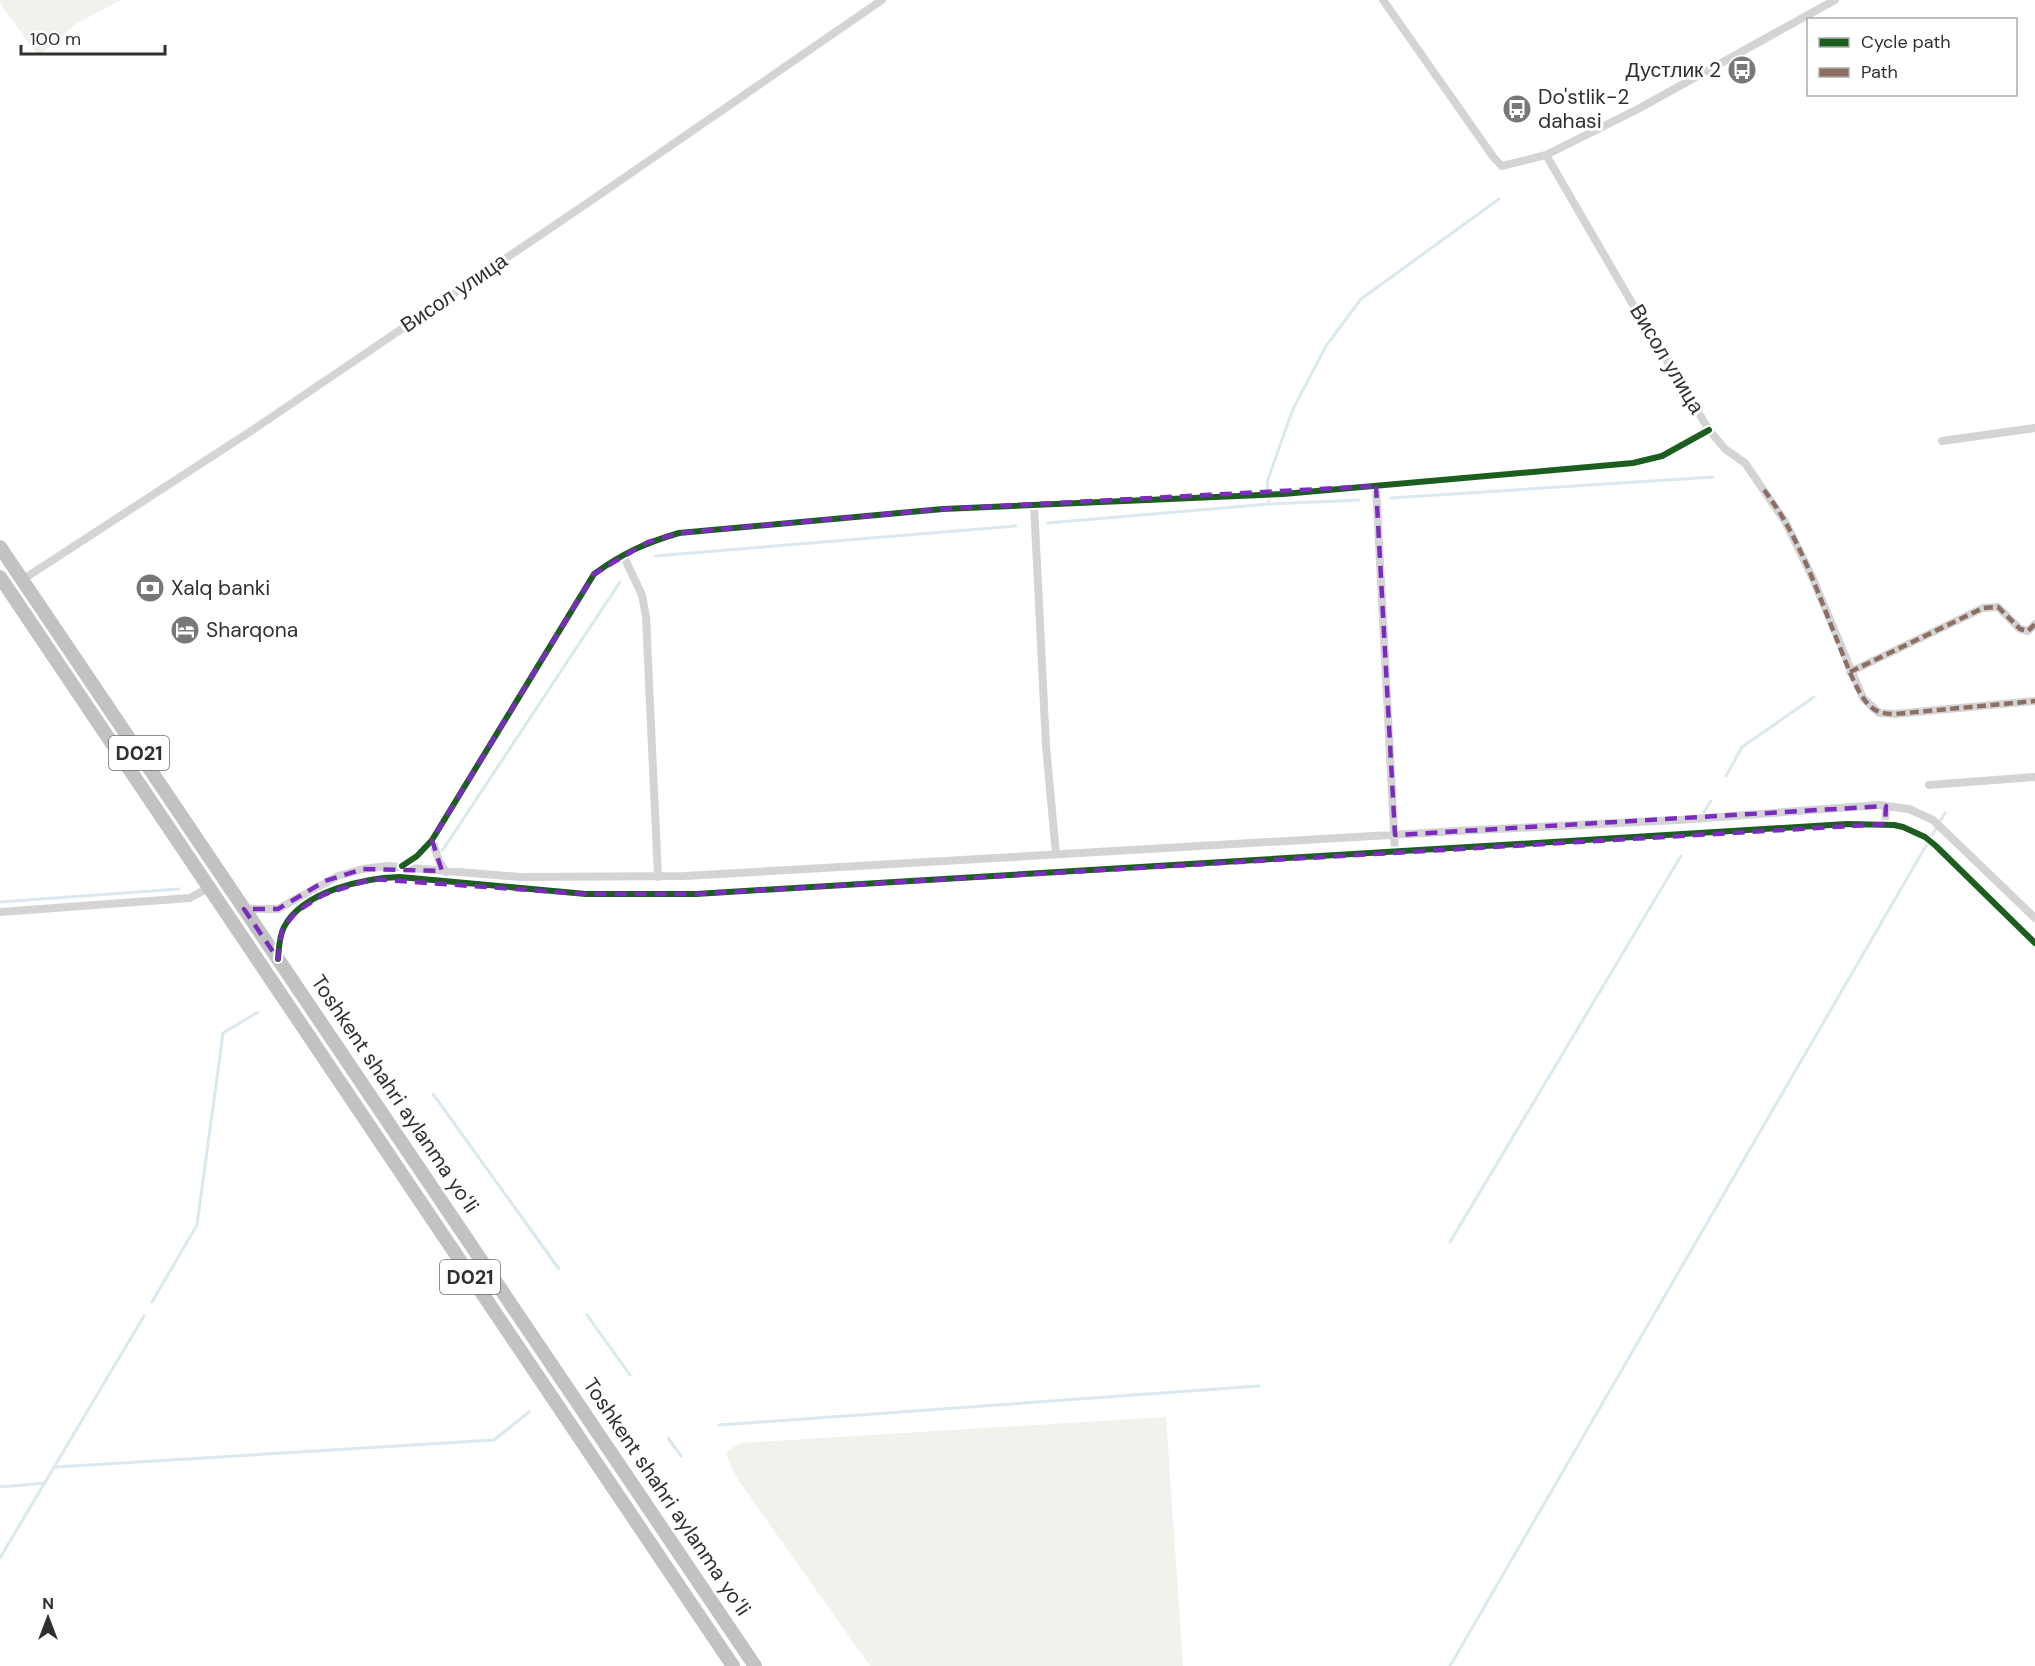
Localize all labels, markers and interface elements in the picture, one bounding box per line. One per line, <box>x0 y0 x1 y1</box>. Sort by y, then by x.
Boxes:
scale bar <box>21 18 165 56</box>
legend <box>1807 18 2017 96</box>
text: 100 m <box>30 27 81 51</box>
text: Cycle path <box>1861 30 1951 54</box>
bus stop icon: Дустлик 2 <box>1726 54 1758 86</box>
place label: Дустлик 2 <box>1626 56 1721 84</box>
text: Path <box>1861 60 1898 84</box>
place label: Do'stlik-2 dahasi <box>1538 83 1629 135</box>
bus stop icon: Do'stlik-2 dahasi <box>1501 93 1533 125</box>
street label: Висол улица <box>395 247 513 339</box>
street label: Висол улица <box>1623 299 1711 419</box>
bank icon: Xalq banki <box>134 572 166 604</box>
place label: Xalq banki <box>171 574 270 602</box>
hotel icon: Sharqona <box>169 614 201 646</box>
place label: Sharqona <box>206 616 298 644</box>
road number: D021 <box>109 736 169 770</box>
street label: Toshkent shahri aylanma yoʻli <box>305 970 485 1218</box>
road number: D021 <box>440 1260 500 1294</box>
street label: Toshkent shahri aylanma yoʻli <box>577 1373 757 1621</box>
north arrow <box>18 1588 78 1648</box>
text: N <box>42 1593 54 1614</box>

